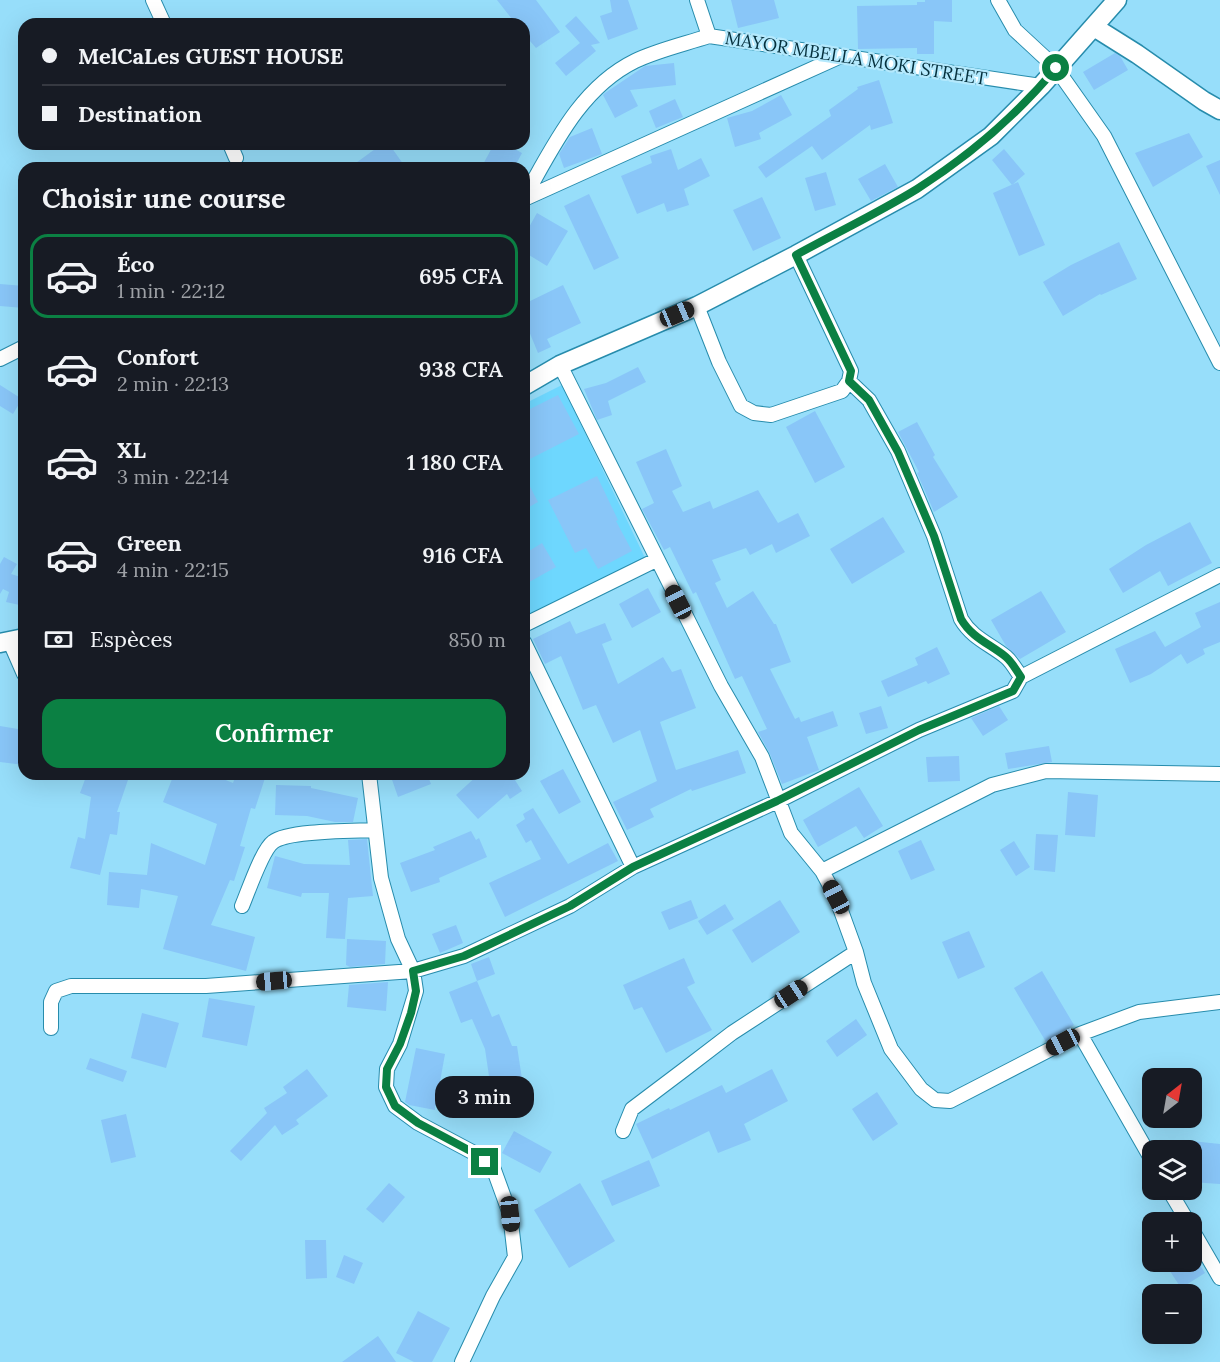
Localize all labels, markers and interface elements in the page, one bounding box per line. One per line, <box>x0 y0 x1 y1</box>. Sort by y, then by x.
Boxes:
street label: MAYOR MBELLA MOKI STREET <box>723 26 989 90</box>
text: MelCaLes GUEST HOUSE <box>78 42 344 70</box>
route start <box>1042 54 1069 81</box>
text: Destination <box>78 100 202 128</box>
text: Choisir une course <box>42 181 285 215</box>
icon: car <box>45 249 99 303</box>
text: Éco <box>117 250 154 278</box>
text: 695 CFA <box>419 262 503 290</box>
text: 1 min · 22:12 <box>117 278 225 303</box>
car <box>657 299 697 329</box>
icon: car <box>45 342 99 396</box>
text: Confort <box>117 343 199 371</box>
text: 938 CFA <box>419 355 503 383</box>
text: 2 min · 22:13 <box>117 371 229 396</box>
icon: car <box>45 435 99 489</box>
text: XL <box>117 436 146 464</box>
text: 1 180 CFA <box>407 448 503 476</box>
text: 3 min · 22:14 <box>117 464 229 489</box>
icon: car <box>45 528 99 582</box>
text: Green <box>117 529 182 557</box>
text: 916 CFA <box>422 541 503 569</box>
text: 4 min · 22:15 <box>117 557 229 582</box>
car <box>662 582 694 622</box>
icon: cash <box>42 623 75 656</box>
text: Espèces <box>90 625 173 653</box>
text: 850 m <box>448 627 506 652</box>
button: Confirmer <box>42 699 506 768</box>
car <box>820 877 852 917</box>
car <box>255 970 293 992</box>
car <box>771 977 811 1011</box>
car <box>1043 1026 1083 1058</box>
north arrow <box>1142 1068 1202 1128</box>
map controls <box>1142 1068 1202 1344</box>
callout: 3 min <box>436 1075 534 1117</box>
text: 3 min <box>458 1084 511 1109</box>
button: layers <box>1142 1140 1202 1200</box>
route end <box>471 1148 498 1175</box>
car <box>499 1195 521 1233</box>
button: + <box>1142 1212 1202 1272</box>
button: − <box>1142 1284 1202 1344</box>

